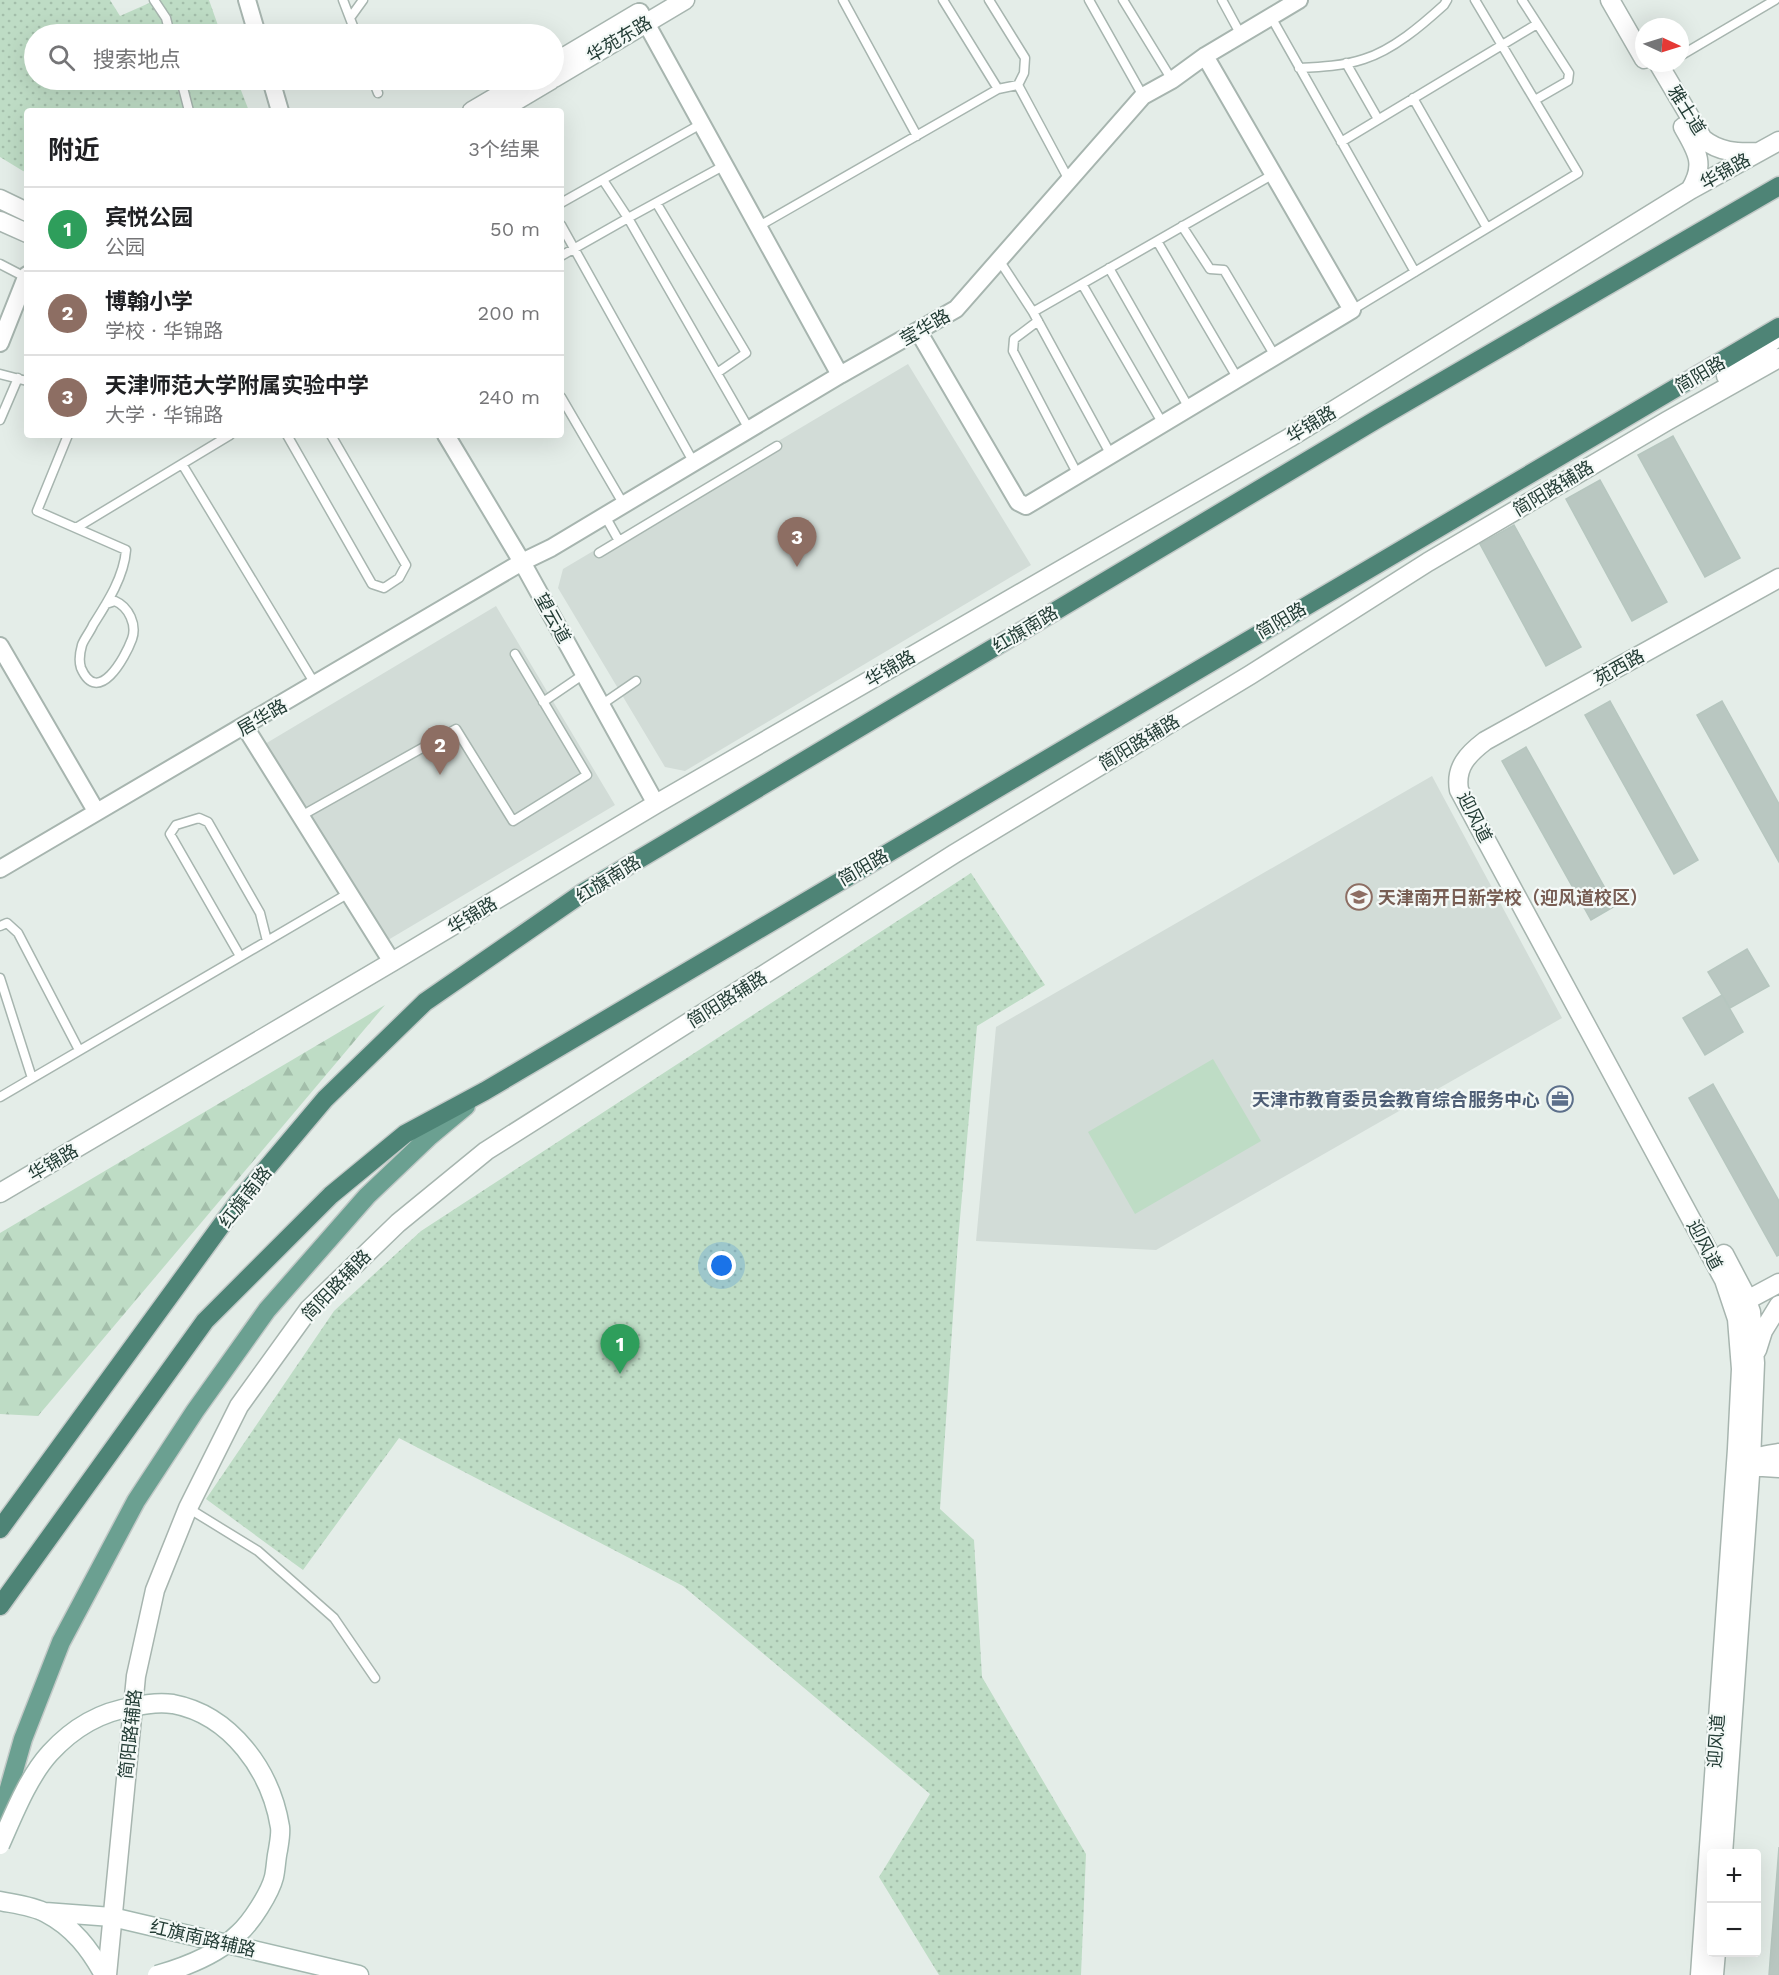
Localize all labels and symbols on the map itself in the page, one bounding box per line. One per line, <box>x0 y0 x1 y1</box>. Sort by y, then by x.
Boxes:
street label: 华苑东路 <box>583 11 655 67</box>
north arrow <box>1635 18 1689 72</box>
street label: 雅士道 <box>1664 82 1710 138</box>
street label: 华锦路 <box>1696 149 1754 193</box>
street label: 莹华路 <box>896 304 954 350</box>
street label: 简阳路 <box>1671 351 1729 397</box>
street label: 华锦路 <box>1282 401 1340 447</box>
street label: 简阳路辅路 <box>1509 456 1597 520</box>
pin: 3 <box>778 518 816 567</box>
street label: 望云道 <box>531 589 575 647</box>
street label: 简阳路 <box>1252 597 1310 643</box>
street label: 红旗南路 <box>989 601 1061 657</box>
street label: 华锦路 <box>861 645 919 691</box>
street label: 苑西路 <box>1590 645 1648 689</box>
street label: 居华路 <box>233 694 291 740</box>
street label: 简阳路辅路 <box>1095 710 1183 774</box>
pin: 2 <box>420 726 460 775</box>
street label: 迎风道 <box>1453 788 1497 846</box>
street label: 简阳路 <box>834 844 892 890</box>
street label: 红旗南路 <box>572 851 644 907</box>
school or university icon: 天津南开日新学校（迎风道校区） <box>1344 882 1374 912</box>
place label: 天津南开日新学校（迎风道校区） <box>1378 887 1648 908</box>
street label: 华锦路 <box>443 892 501 938</box>
street label: 简阳路辅路 <box>683 966 771 1032</box>
office icon: 天津市教育委员会教育综合服务中心 <box>1545 1084 1575 1114</box>
place label: 天津市教育委员会教育综合服务中心 <box>1252 1089 1540 1110</box>
street label: 华锦路 <box>24 1139 82 1185</box>
street label: 红旗南路 <box>215 1162 275 1232</box>
street label: 迎风道 <box>1683 1216 1727 1274</box>
street label: 简阳路辅路 <box>297 1245 375 1325</box>
your location <box>707 1251 736 1280</box>
pin: 1 <box>600 1324 640 1374</box>
street label: 简阳路辅路 <box>115 1688 145 1780</box>
street label: 迎风道 <box>1704 1713 1728 1769</box>
street label: 红旗南路辅路 <box>148 1916 258 1960</box>

